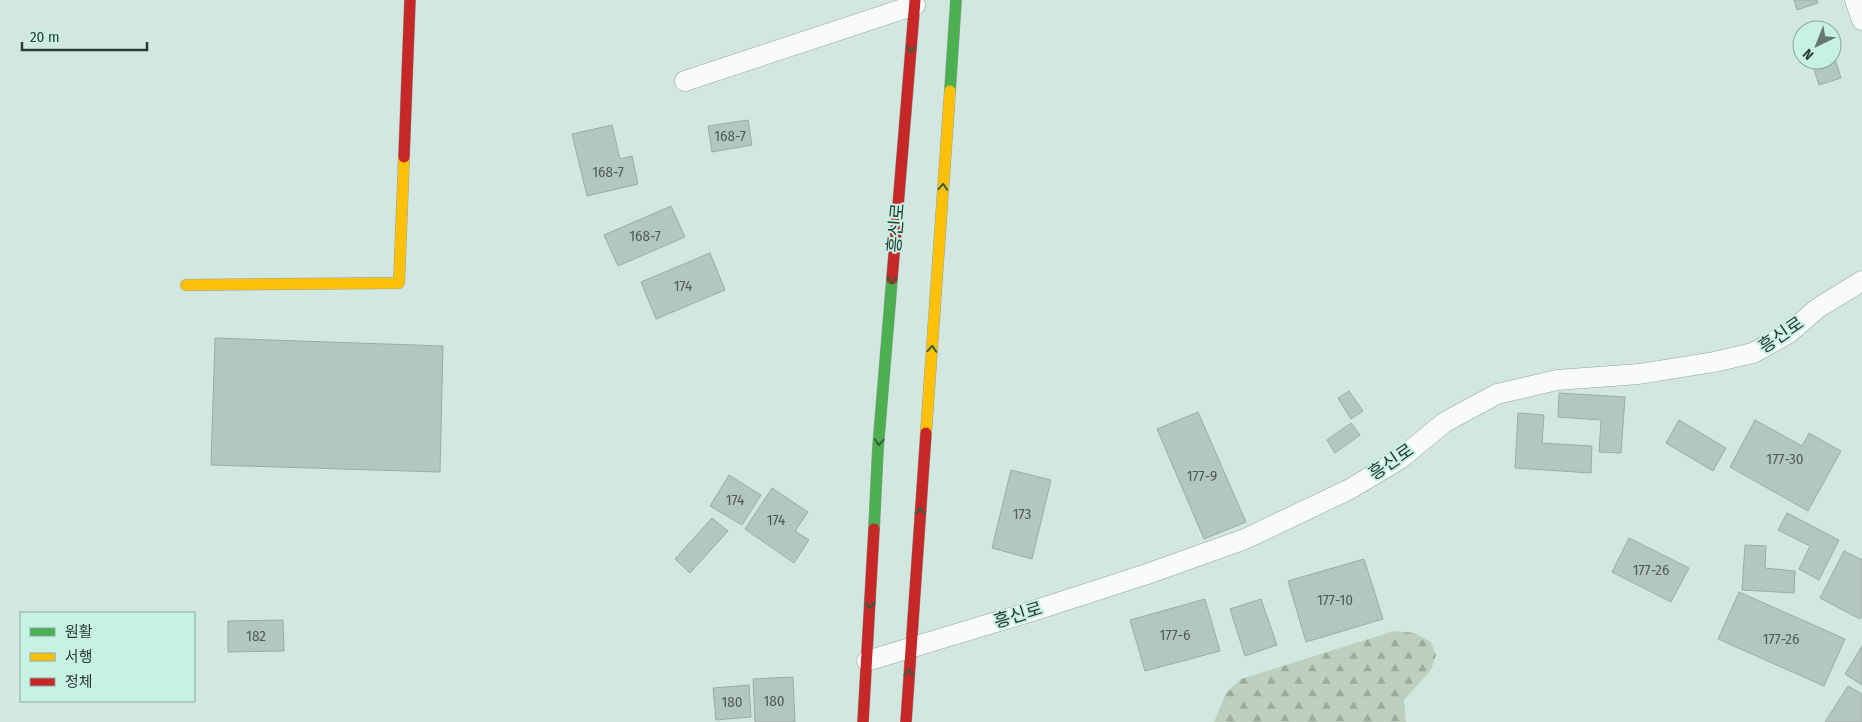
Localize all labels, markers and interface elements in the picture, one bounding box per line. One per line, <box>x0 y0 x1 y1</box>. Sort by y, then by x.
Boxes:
scale bar <box>22 20 148 52</box>
north arrow <box>1792 20 1842 70</box>
text: 20 m <box>30 28 60 46</box>
one-way arrow <box>906 45 917 53</box>
text: N <box>1800 45 1817 63</box>
house number: 168-7 <box>714 127 746 145</box>
house number: 168-7 <box>592 163 624 181</box>
one-way arrow <box>937 183 948 191</box>
street label: 흥신로 <box>883 202 909 254</box>
house number: 168-7 <box>629 227 661 245</box>
house number: 174 <box>674 277 692 295</box>
one-way arrow <box>887 277 898 285</box>
street label: 흥신로 <box>1754 312 1808 358</box>
one-way arrow <box>926 345 937 353</box>
one-way arrow <box>873 439 884 447</box>
street label: 흥신로 <box>1364 439 1418 485</box>
house number: 177-30 <box>1766 450 1804 468</box>
house number: 177-9 <box>1187 467 1217 485</box>
house number: 174 <box>726 491 744 509</box>
house number: 173 <box>1013 505 1032 523</box>
one-way arrow <box>915 507 926 515</box>
house number: 174 <box>767 511 785 529</box>
house number: 177-26 <box>1633 561 1669 579</box>
house number: 177-10 <box>1317 591 1353 609</box>
street label: 흥신로 <box>991 597 1045 633</box>
one-way arrow <box>864 601 875 609</box>
legend <box>20 612 195 702</box>
text: 원활 <box>65 623 93 641</box>
house number: 177-6 <box>1159 626 1191 644</box>
house number: 182 <box>246 627 266 645</box>
house number: 177-26 <box>1763 630 1799 648</box>
text: 서행 <box>65 648 93 666</box>
one-way arrow <box>903 669 914 677</box>
text: 정체 <box>65 673 93 691</box>
house number: 180 <box>763 692 785 710</box>
house number: 180 <box>721 693 743 711</box>

